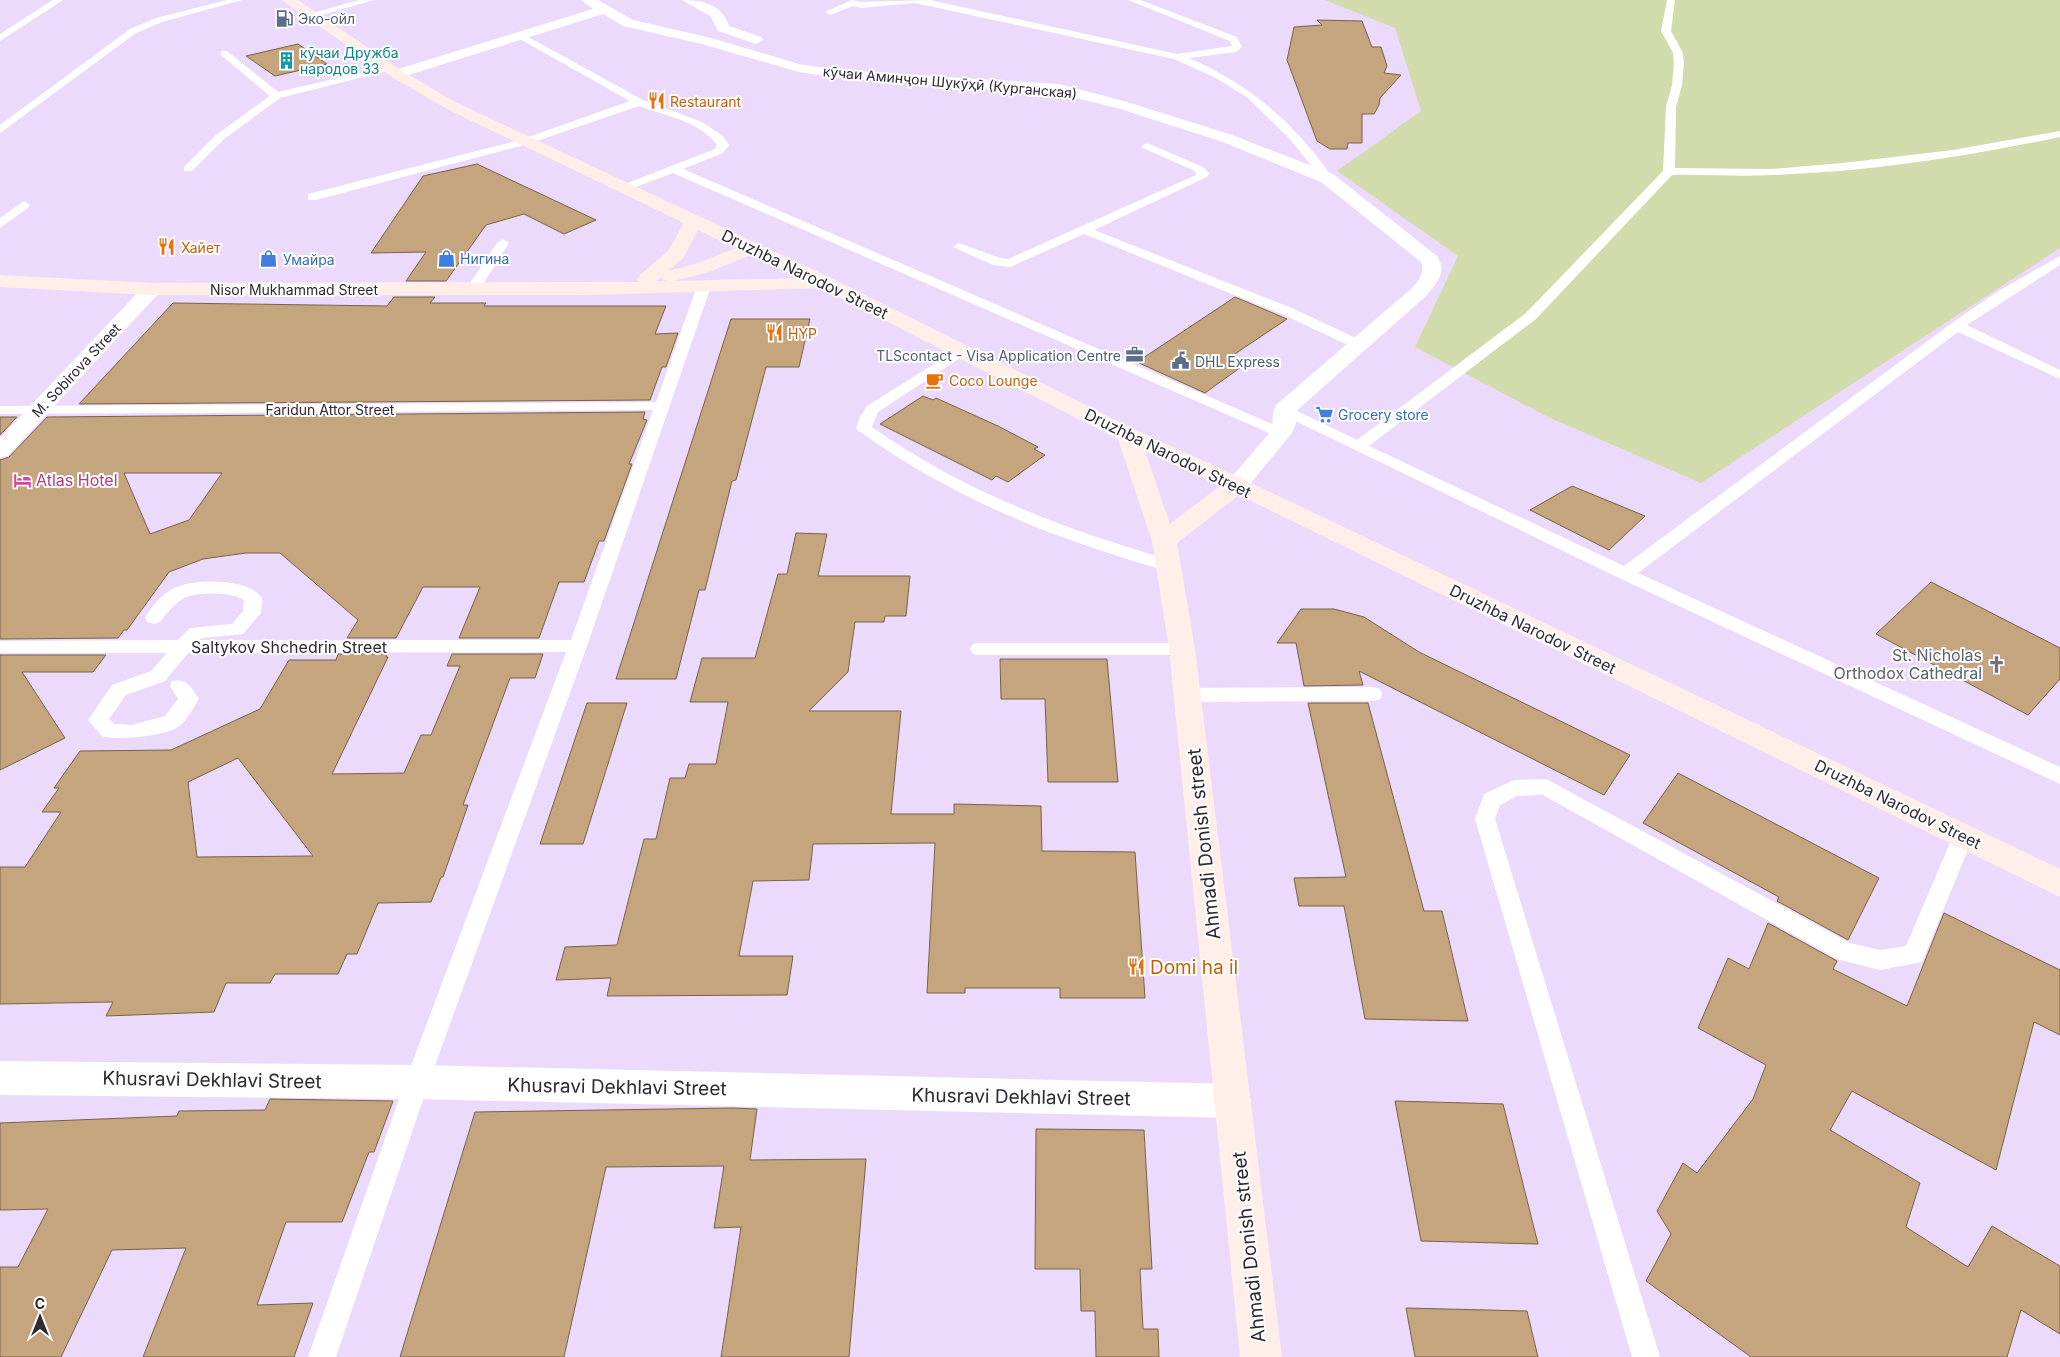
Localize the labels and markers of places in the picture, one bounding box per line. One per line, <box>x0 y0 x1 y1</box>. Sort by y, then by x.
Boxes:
fuel station icon: Эко-ойл <box>274 8 294 28</box>
place label: Эко-ойл <box>298 10 355 27</box>
place label: кӯчаи Дружба народов 33 <box>300 44 399 77</box>
building icon: кӯчаи Дружба народов 33 <box>276 50 296 70</box>
restaurant icon: Restaurant <box>646 91 666 111</box>
place label: Restaurant <box>670 93 742 110</box>
restaurant icon: Хайет <box>157 237 177 257</box>
place label: Хайет <box>181 239 221 256</box>
shop icon: Нигина <box>436 248 456 268</box>
shop icon: Умайра <box>259 249 279 269</box>
place label: Нигина <box>460 250 509 267</box>
place label: Умайра <box>283 251 335 268</box>
restaurant icon: HYP <box>764 323 784 343</box>
place label: HYP <box>788 325 817 342</box>
office icon: TLScontact - Visa Application Centre <box>1125 345 1145 365</box>
place label: TLScontact - Visa Application Centre <box>876 347 1121 364</box>
public building icon: DHL Express <box>1171 351 1191 371</box>
place label: DHL Express <box>1195 353 1280 370</box>
cafe icon: Coco Lounge <box>925 370 945 390</box>
place label: Coco Lounge <box>949 372 1038 389</box>
supermarket icon: Grocery store <box>1314 404 1334 424</box>
place label: Grocery store <box>1338 406 1429 423</box>
hotel icon: Atlas Hotel <box>12 470 32 490</box>
place label: Atlas Hotel <box>36 470 118 490</box>
place label: St. Nicholas Orthodox Cathedral <box>1834 645 1982 683</box>
church icon: St. Nicholas Orthodox Cathedral <box>1986 654 2006 674</box>
place label: Domi ha il <box>1150 956 1238 979</box>
restaurant icon: Domi ha il <box>1126 957 1146 977</box>

